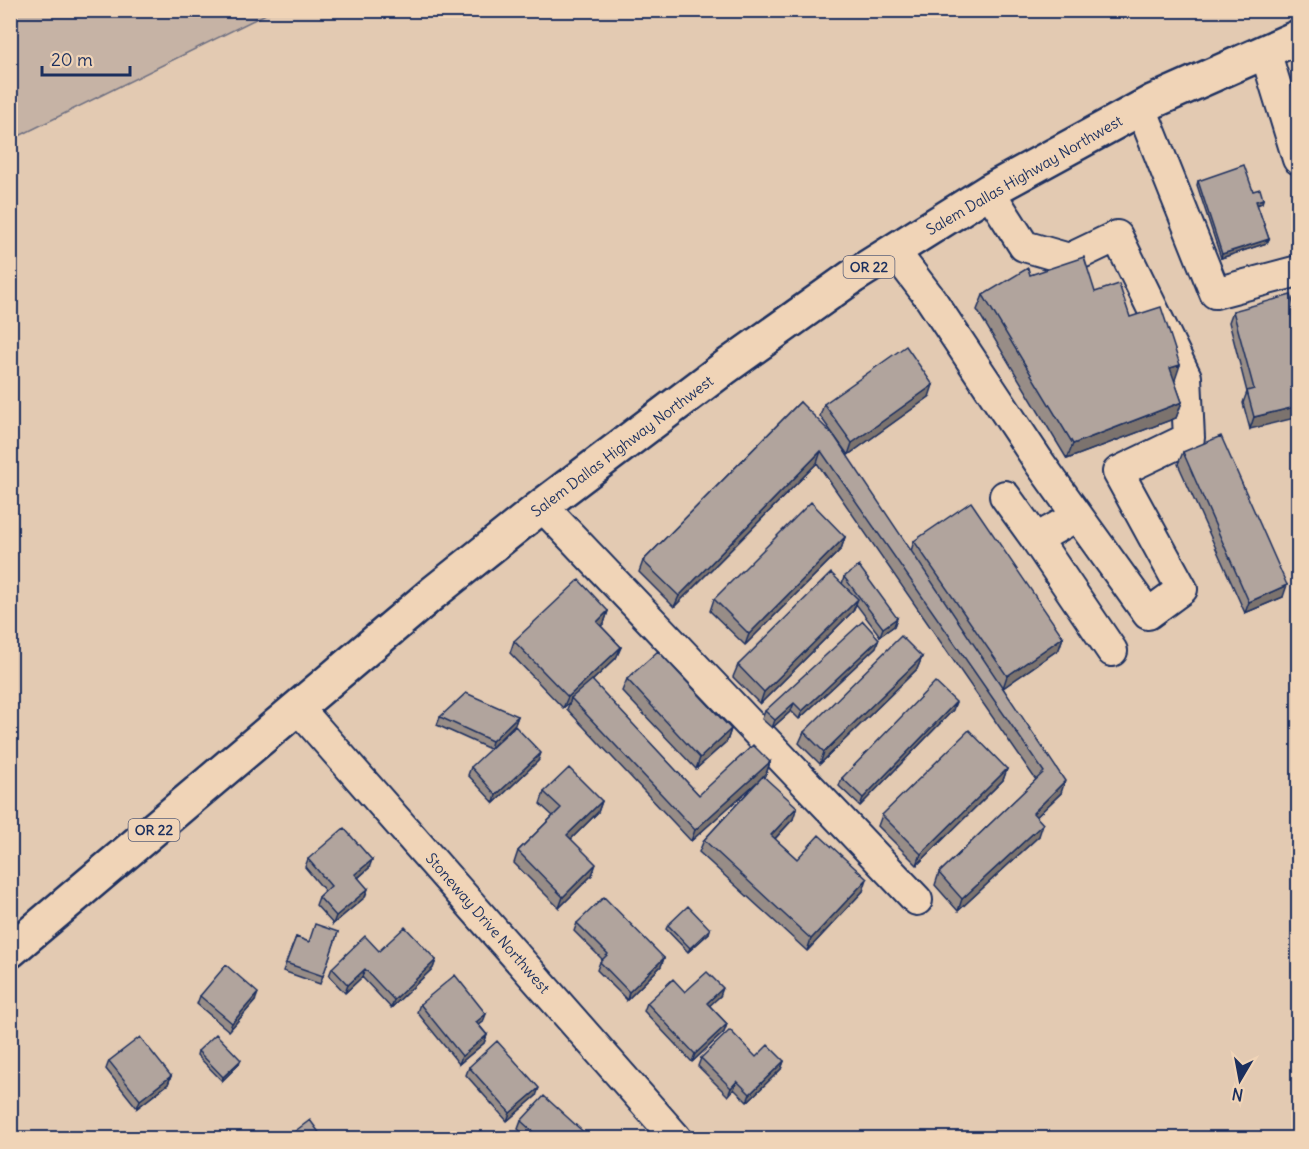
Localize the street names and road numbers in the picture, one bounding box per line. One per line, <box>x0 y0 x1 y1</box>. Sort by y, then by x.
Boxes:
street label: Salem Dallas Highway Northwest <box>922 111 1126 239</box>
road number: OR 22 <box>844 256 894 278</box>
street label: Salem Dallas Highway Northwest <box>527 371 717 521</box>
road number: OR 22 <box>128 819 180 841</box>
street label: Stoneway Drive Northwest <box>422 849 554 997</box>

